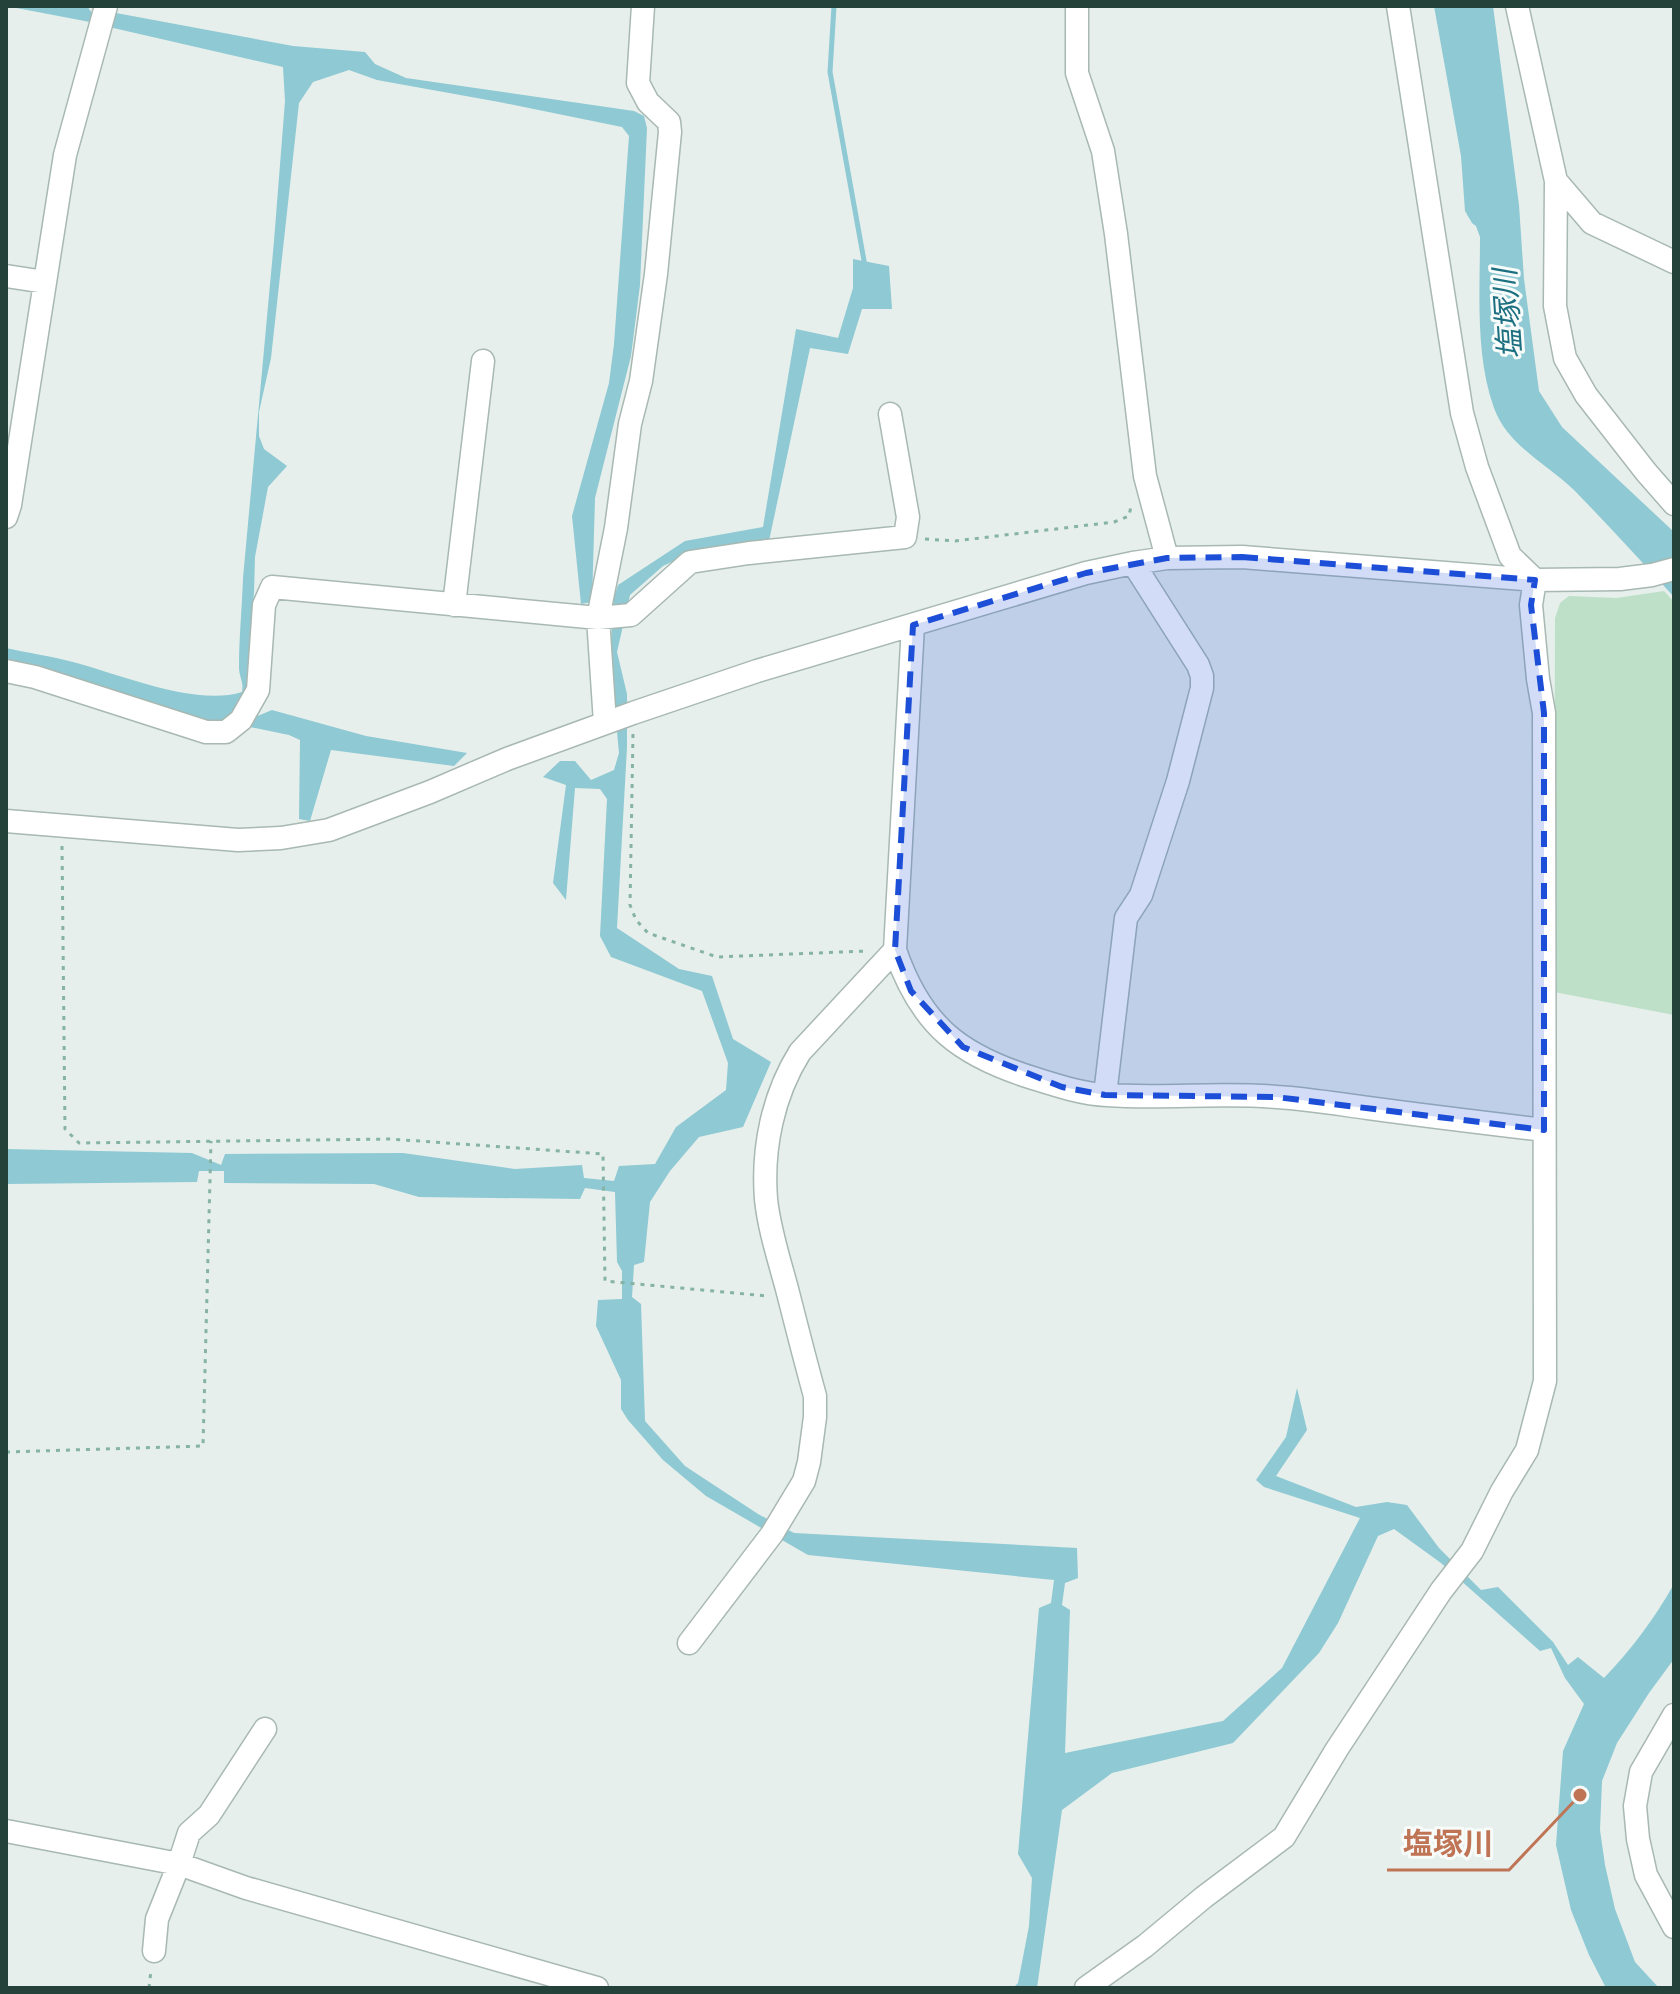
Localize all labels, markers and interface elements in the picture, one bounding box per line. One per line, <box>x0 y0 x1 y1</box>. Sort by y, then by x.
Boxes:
water label: 塩塚川 <box>1483 265 1532 360</box>
callout: 塩塚川 <box>1387 1816 1509 1870</box>
text: 塩塚川 <box>1403 1822 1493 1865</box>

